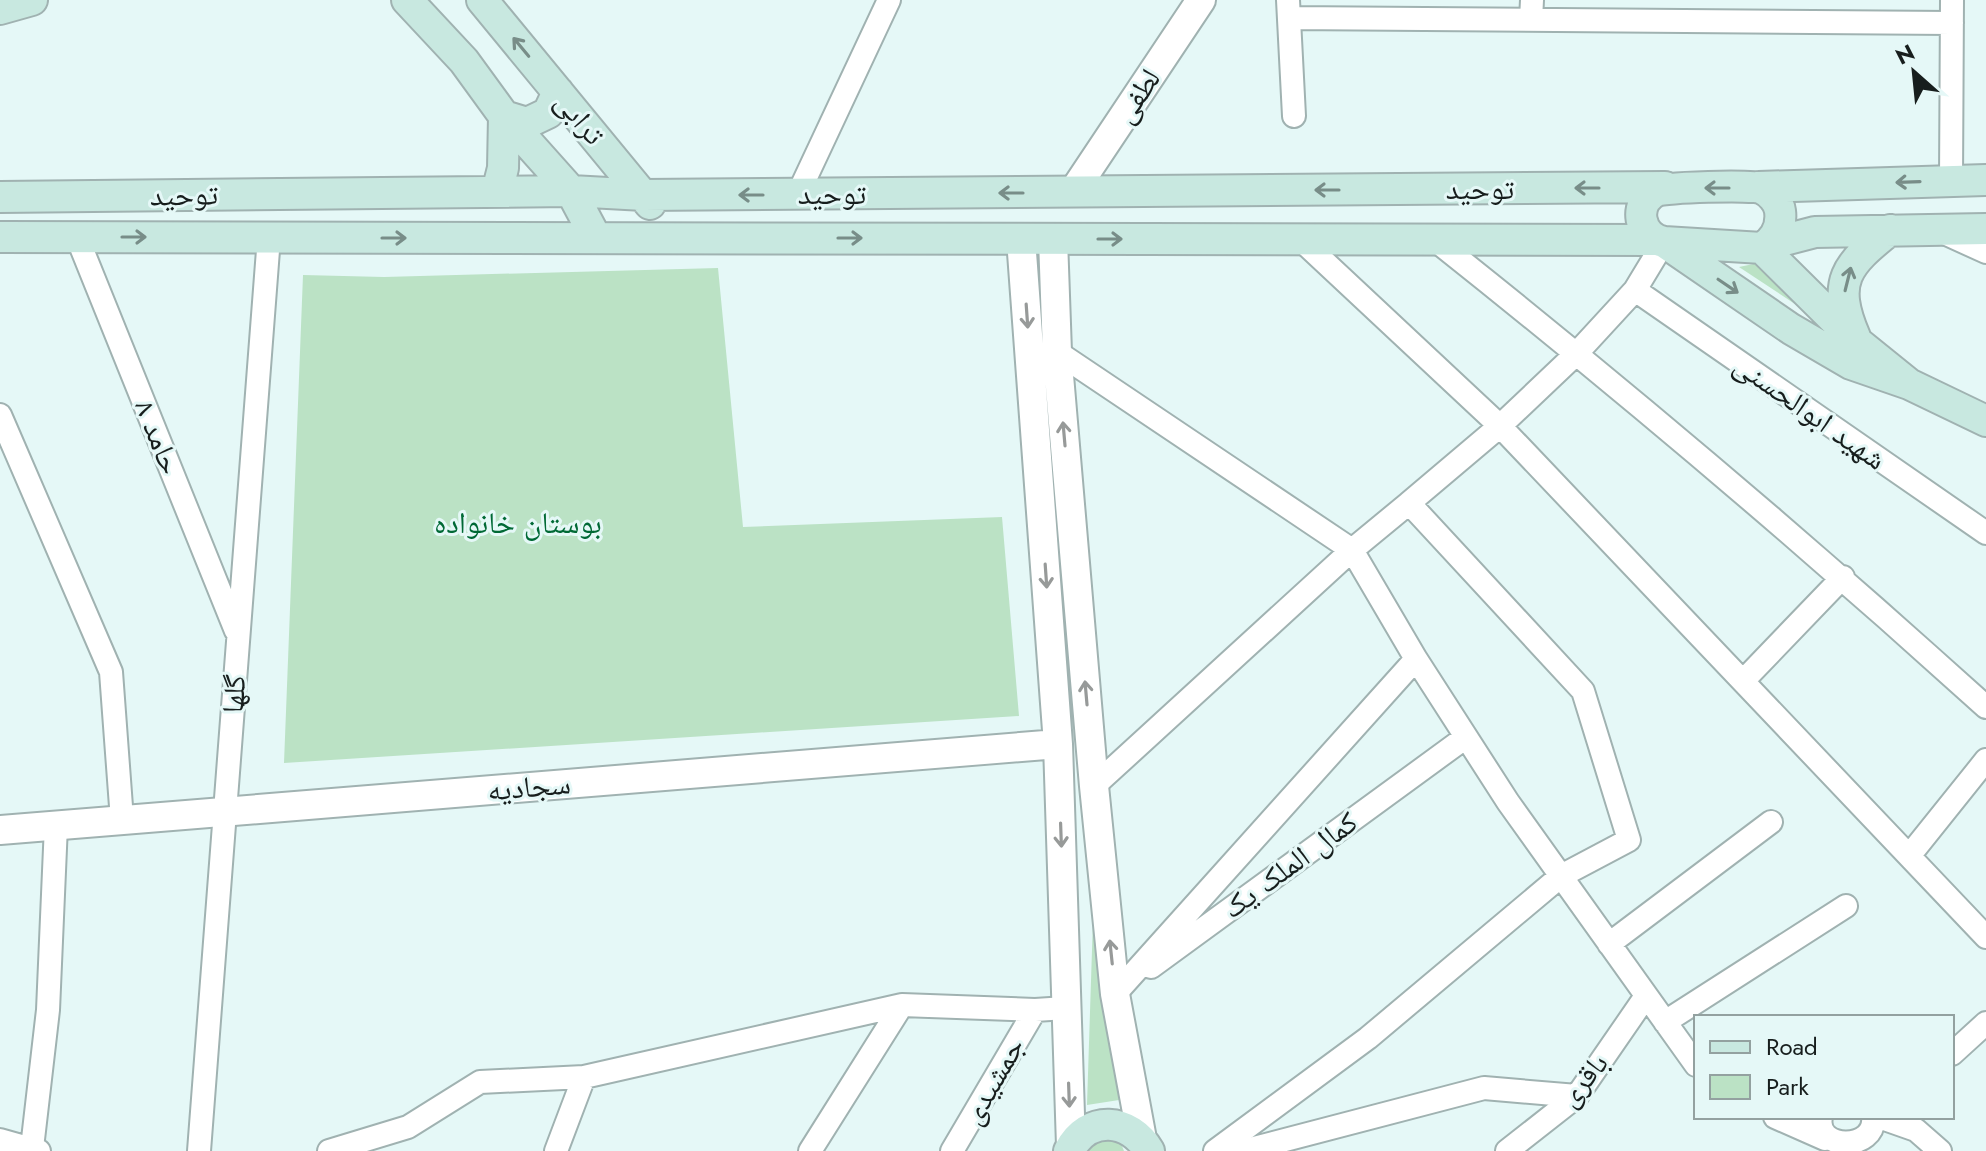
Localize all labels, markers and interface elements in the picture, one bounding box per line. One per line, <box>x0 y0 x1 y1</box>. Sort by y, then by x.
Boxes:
north arrow <box>1874 32 1954 112</box>
text: N <box>1890 36 1920 72</box>
one-way arrow <box>512 37 530 57</box>
street label: لطفی <box>1103 60 1170 132</box>
street label: ترابی <box>545 81 616 154</box>
street label: توحید <box>1446 167 1514 210</box>
street label: توحید <box>149 172 219 217</box>
street label: توحید <box>798 172 866 215</box>
one-way arrow <box>1895 175 1922 190</box>
one-way arrow <box>1574 180 1601 196</box>
one-way arrow <box>1704 180 1731 196</box>
one-way arrow <box>1314 182 1341 198</box>
one-way arrow <box>998 185 1025 200</box>
one-way arrow <box>738 187 765 202</box>
one-way arrow <box>120 229 147 245</box>
one-way arrow <box>380 230 407 245</box>
one-way arrow <box>836 230 863 246</box>
one-way arrow <box>1096 231 1123 247</box>
one-way arrow <box>1841 267 1856 293</box>
one-way arrow <box>1717 278 1739 294</box>
one-way arrow <box>1020 302 1035 329</box>
street label: شهید ابوالحسنی <box>1725 343 1895 480</box>
street label: حامد ۸ <box>124 393 193 481</box>
one-way arrow <box>1056 421 1071 448</box>
park label: بوستان خانواده <box>434 501 602 544</box>
one-way arrow <box>1039 562 1054 589</box>
street label: گلها <box>211 673 256 715</box>
one-way arrow <box>1078 680 1093 707</box>
street label: سجادیه <box>485 761 572 812</box>
street label: کمال الملک یک <box>1213 801 1366 929</box>
one-way arrow <box>1053 821 1068 848</box>
one-way arrow <box>1103 939 1118 966</box>
legend <box>1694 1015 1954 1119</box>
street label: جمشیدی <box>950 1029 1035 1133</box>
text: Road <box>1766 1029 1818 1064</box>
street label: باقری <box>1547 1043 1618 1116</box>
text: Park <box>1766 1069 1809 1104</box>
one-way arrow <box>1062 1081 1077 1108</box>

